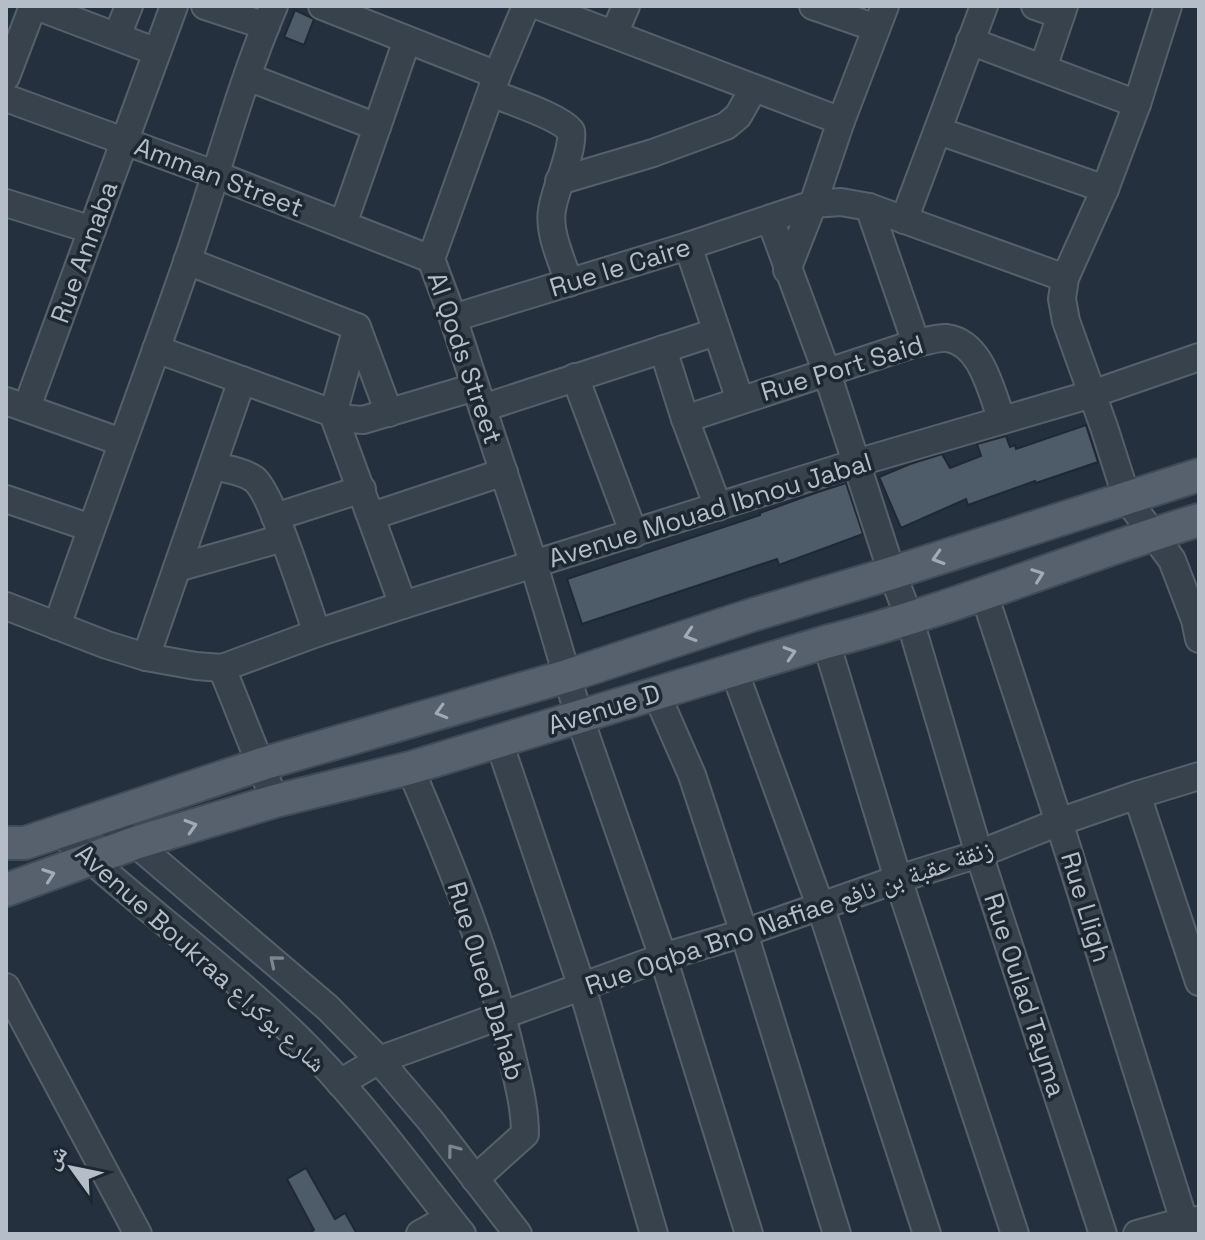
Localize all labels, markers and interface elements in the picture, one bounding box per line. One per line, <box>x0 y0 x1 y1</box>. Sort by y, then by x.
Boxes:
street label: Amman Street <box>130 129 308 225</box>
street label: Rue Annaba <box>43 176 125 328</box>
street label: Rue le Caire <box>545 229 695 305</box>
street label: Al Qods Street <box>420 268 510 448</box>
street label: Rue Port Said <box>757 327 927 409</box>
street label: Avenue Mouad Ibnou Jabal <box>544 445 876 575</box>
one-way arrow <box>932 549 945 565</box>
one-way arrow <box>1030 568 1044 584</box>
one-way arrow <box>683 626 697 642</box>
one-way arrow <box>783 646 797 662</box>
street label: Avenue D <box>544 676 664 742</box>
one-way arrow <box>435 703 449 720</box>
one-way arrow <box>184 819 198 835</box>
street label: Rue Oqba Bno Nafiae زنقة عقبة بن نافع <box>581 831 997 1003</box>
street label: Avenue Boukraa شارع بوكراع <box>68 836 334 1080</box>
street label: Rue Lligh <box>1053 848 1119 966</box>
one-way arrow <box>41 869 55 885</box>
street label: Rue Oued Dahab <box>440 877 532 1085</box>
street label: Rue Oulad Tayma <box>976 889 1074 1101</box>
one-way arrow <box>270 957 284 971</box>
north arrow <box>32 1128 112 1208</box>
text: ش <box>37 1140 73 1175</box>
one-way arrow <box>448 1144 462 1159</box>

